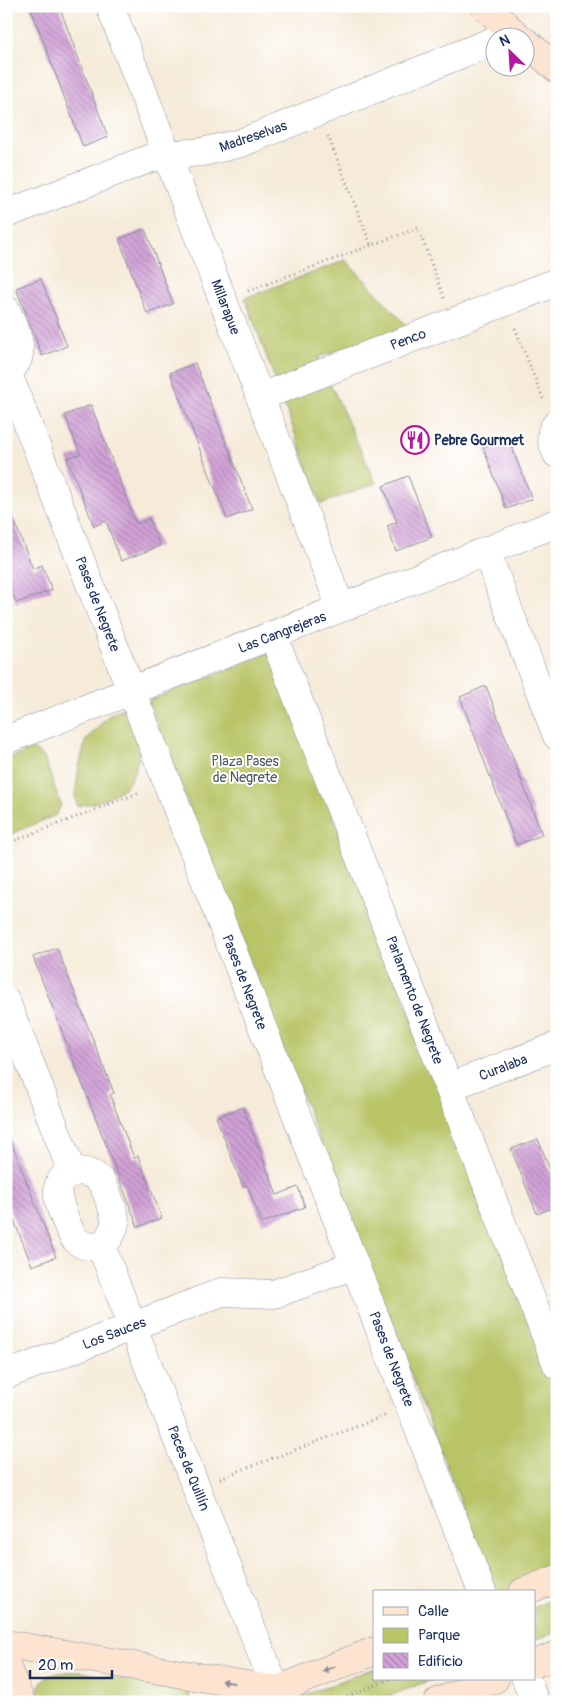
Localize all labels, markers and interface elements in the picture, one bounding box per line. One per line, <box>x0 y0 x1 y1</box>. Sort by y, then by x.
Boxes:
north arrow <box>486 28 536 78</box>
text: N <box>497 31 513 50</box>
street label: Madreselvas <box>217 117 290 156</box>
street label: Millarapue <box>207 277 244 337</box>
street label: Penco <box>388 325 429 354</box>
restaurant icon: Pebre Gourmet <box>400 425 430 455</box>
place label: Pebre Gourmet <box>434 432 524 449</box>
street label: Pases de Negrete <box>72 554 124 654</box>
street label: Las Cangrejeras <box>236 608 329 657</box>
park label: Plaza Pases de Negrete <box>211 753 279 786</box>
street label: Pases de Negrete <box>219 932 271 1032</box>
street label: Parlamento de Negrete <box>382 934 447 1067</box>
street label: Curalaba <box>477 1050 530 1084</box>
street label: Pases de Negrete <box>366 1309 418 1409</box>
street label: Los Sauces <box>80 1313 149 1353</box>
street label: Paces de Quillín <box>164 1423 213 1513</box>
legend <box>373 1590 536 1680</box>
text: Calle <box>418 1602 449 1621</box>
text: Parque <box>418 1626 461 1645</box>
scale bar <box>30 1648 112 1680</box>
text: Edificio <box>418 1652 463 1671</box>
text: 20 m <box>38 1656 73 1675</box>
one-way arrow <box>321 1665 336 1673</box>
one-way arrow <box>220 1678 236 1686</box>

